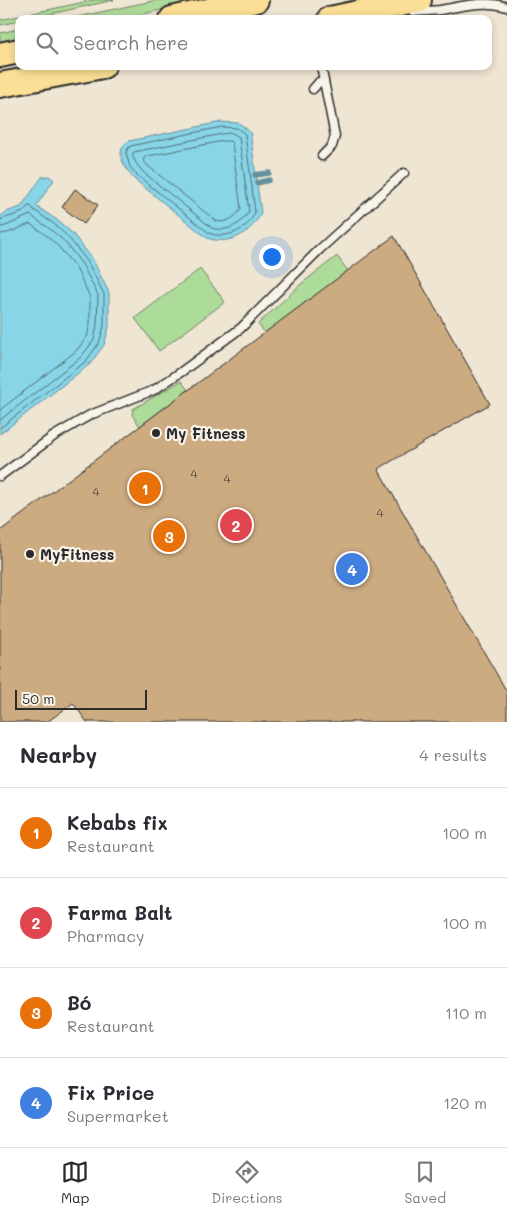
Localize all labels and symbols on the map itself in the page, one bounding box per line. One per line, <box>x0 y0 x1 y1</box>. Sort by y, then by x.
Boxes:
your location <box>259 244 285 270</box>
place label: My Fitness <box>166 423 246 443</box>
marker: My Fitness <box>150 427 162 439</box>
house number: 4 <box>190 465 198 481</box>
pin: 1 <box>129 469 161 507</box>
house number: 4 <box>223 470 231 486</box>
house number: 4 <box>92 483 100 499</box>
house number: 4 <box>376 504 384 520</box>
pin: 2 <box>220 506 252 544</box>
pin: 3 <box>153 517 185 555</box>
place label: MyFitness <box>40 544 114 564</box>
marker: MyFitness <box>24 548 36 560</box>
pin: 4 <box>336 550 368 588</box>
scale bar <box>15 687 148 710</box>

